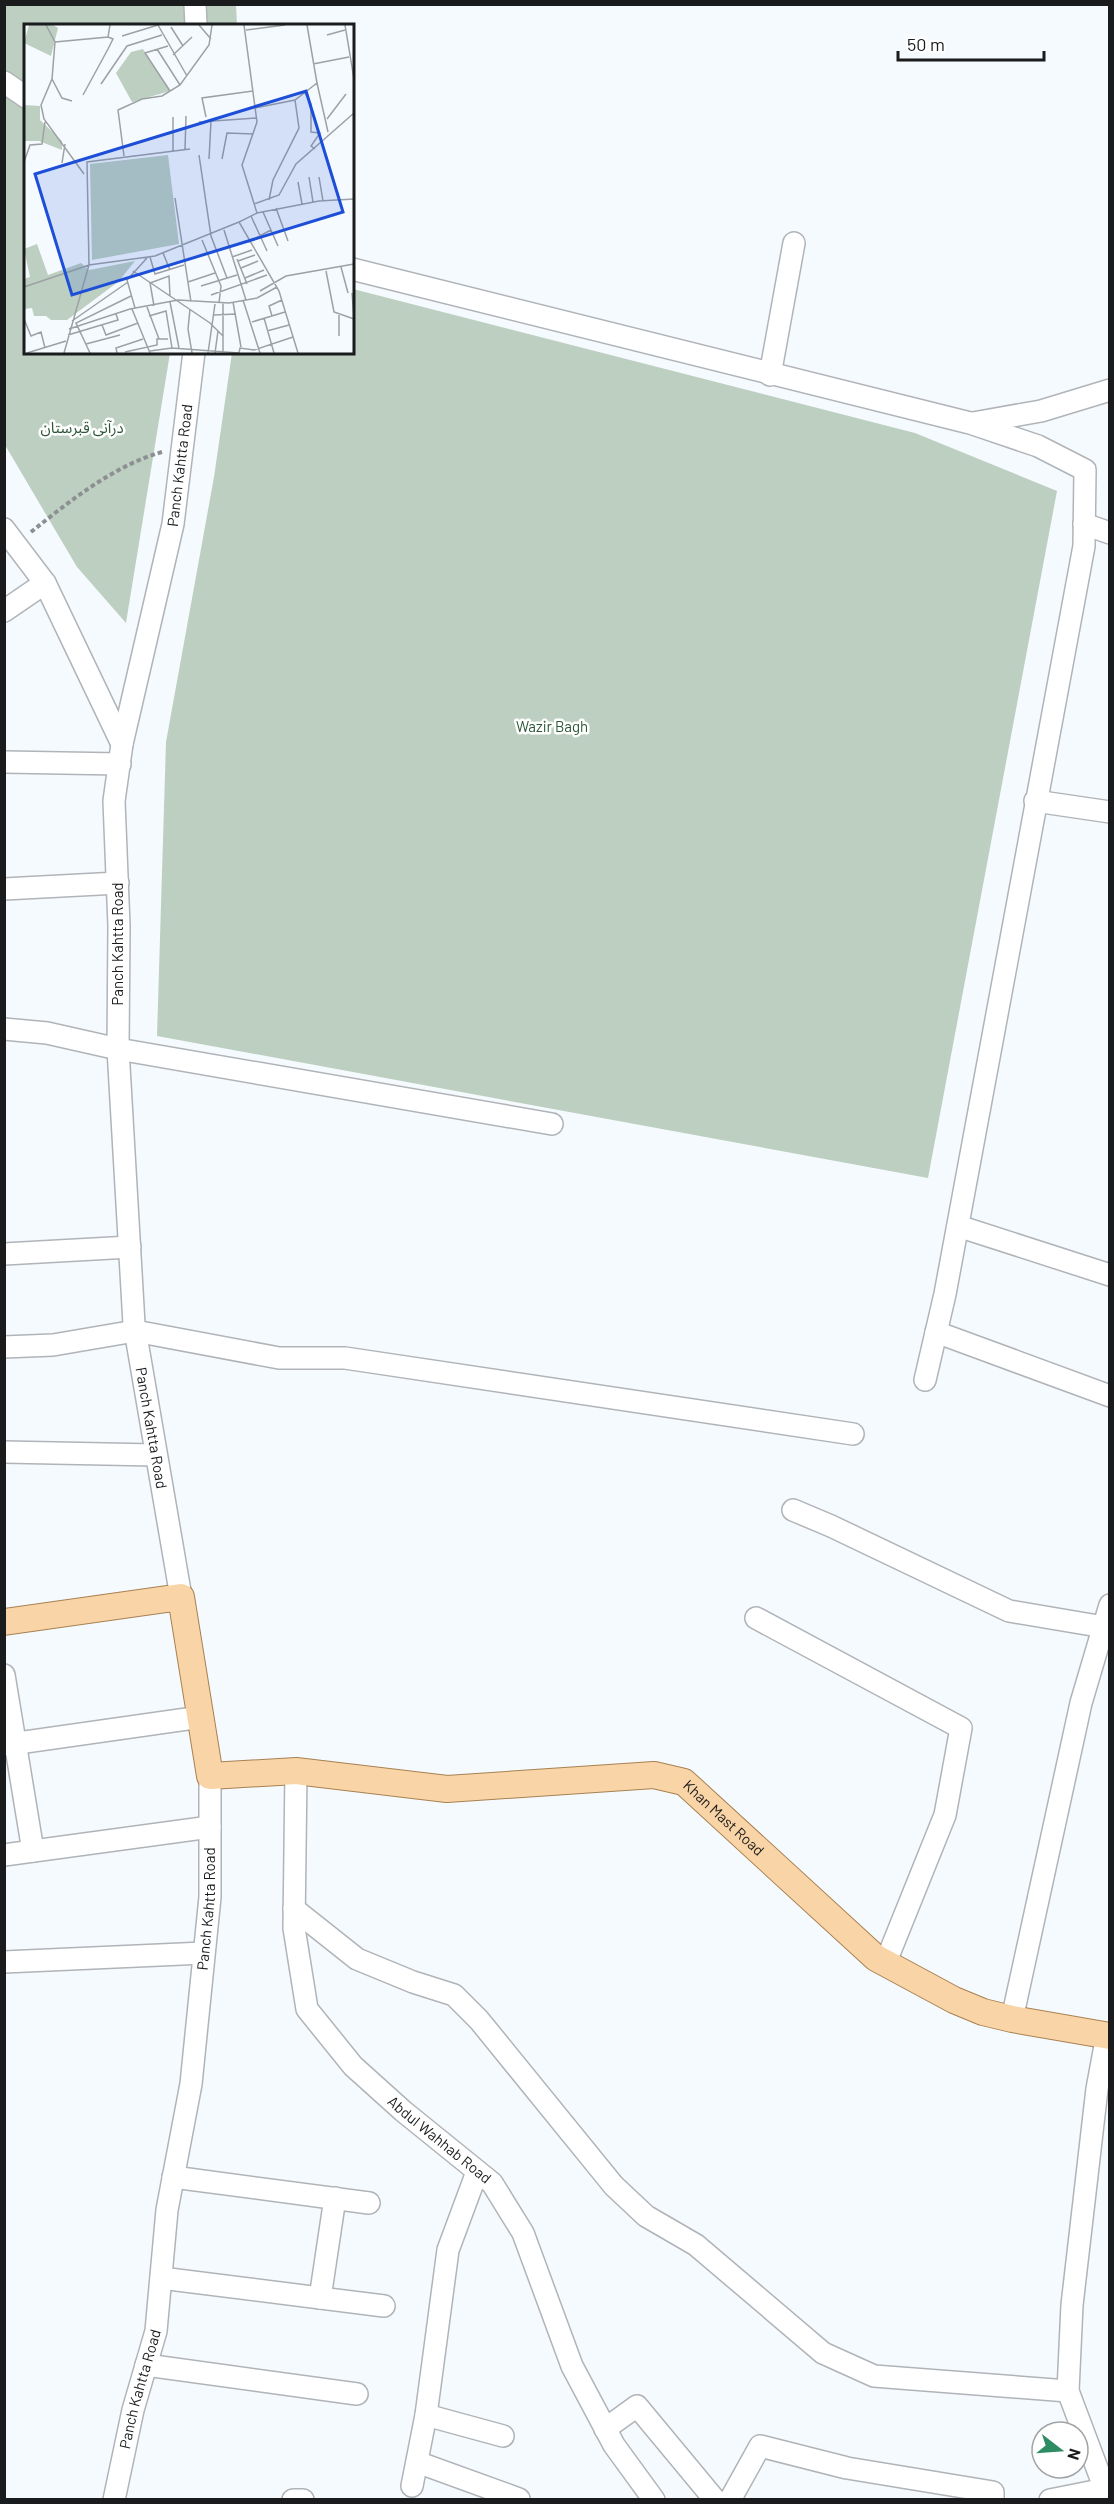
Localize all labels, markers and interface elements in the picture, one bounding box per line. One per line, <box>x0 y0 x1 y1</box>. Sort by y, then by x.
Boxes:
inset map <box>24 24 354 354</box>
scale bar <box>898 24 1044 62</box>
text: 50 m <box>907 33 945 55</box>
street label: Panch Kahtta Road <box>163 403 196 528</box>
park label: درآنی قبرستان <box>40 418 124 437</box>
park label: Wazir Bagh <box>516 717 588 735</box>
street label: Panch Kahtta Road <box>108 882 126 1006</box>
street label: Panch Kahtta Road <box>132 1366 172 1490</box>
street label: Khan Mast Road <box>680 1776 768 1859</box>
street label: Panch Kahtta Road <box>193 1847 218 1971</box>
street label: Abdul Wahhab Road <box>384 2092 495 2187</box>
street label: Panch Kahtta Road <box>115 2327 164 2450</box>
north arrow <box>1030 2420 1090 2480</box>
text: N <box>1064 2447 1085 2462</box>

